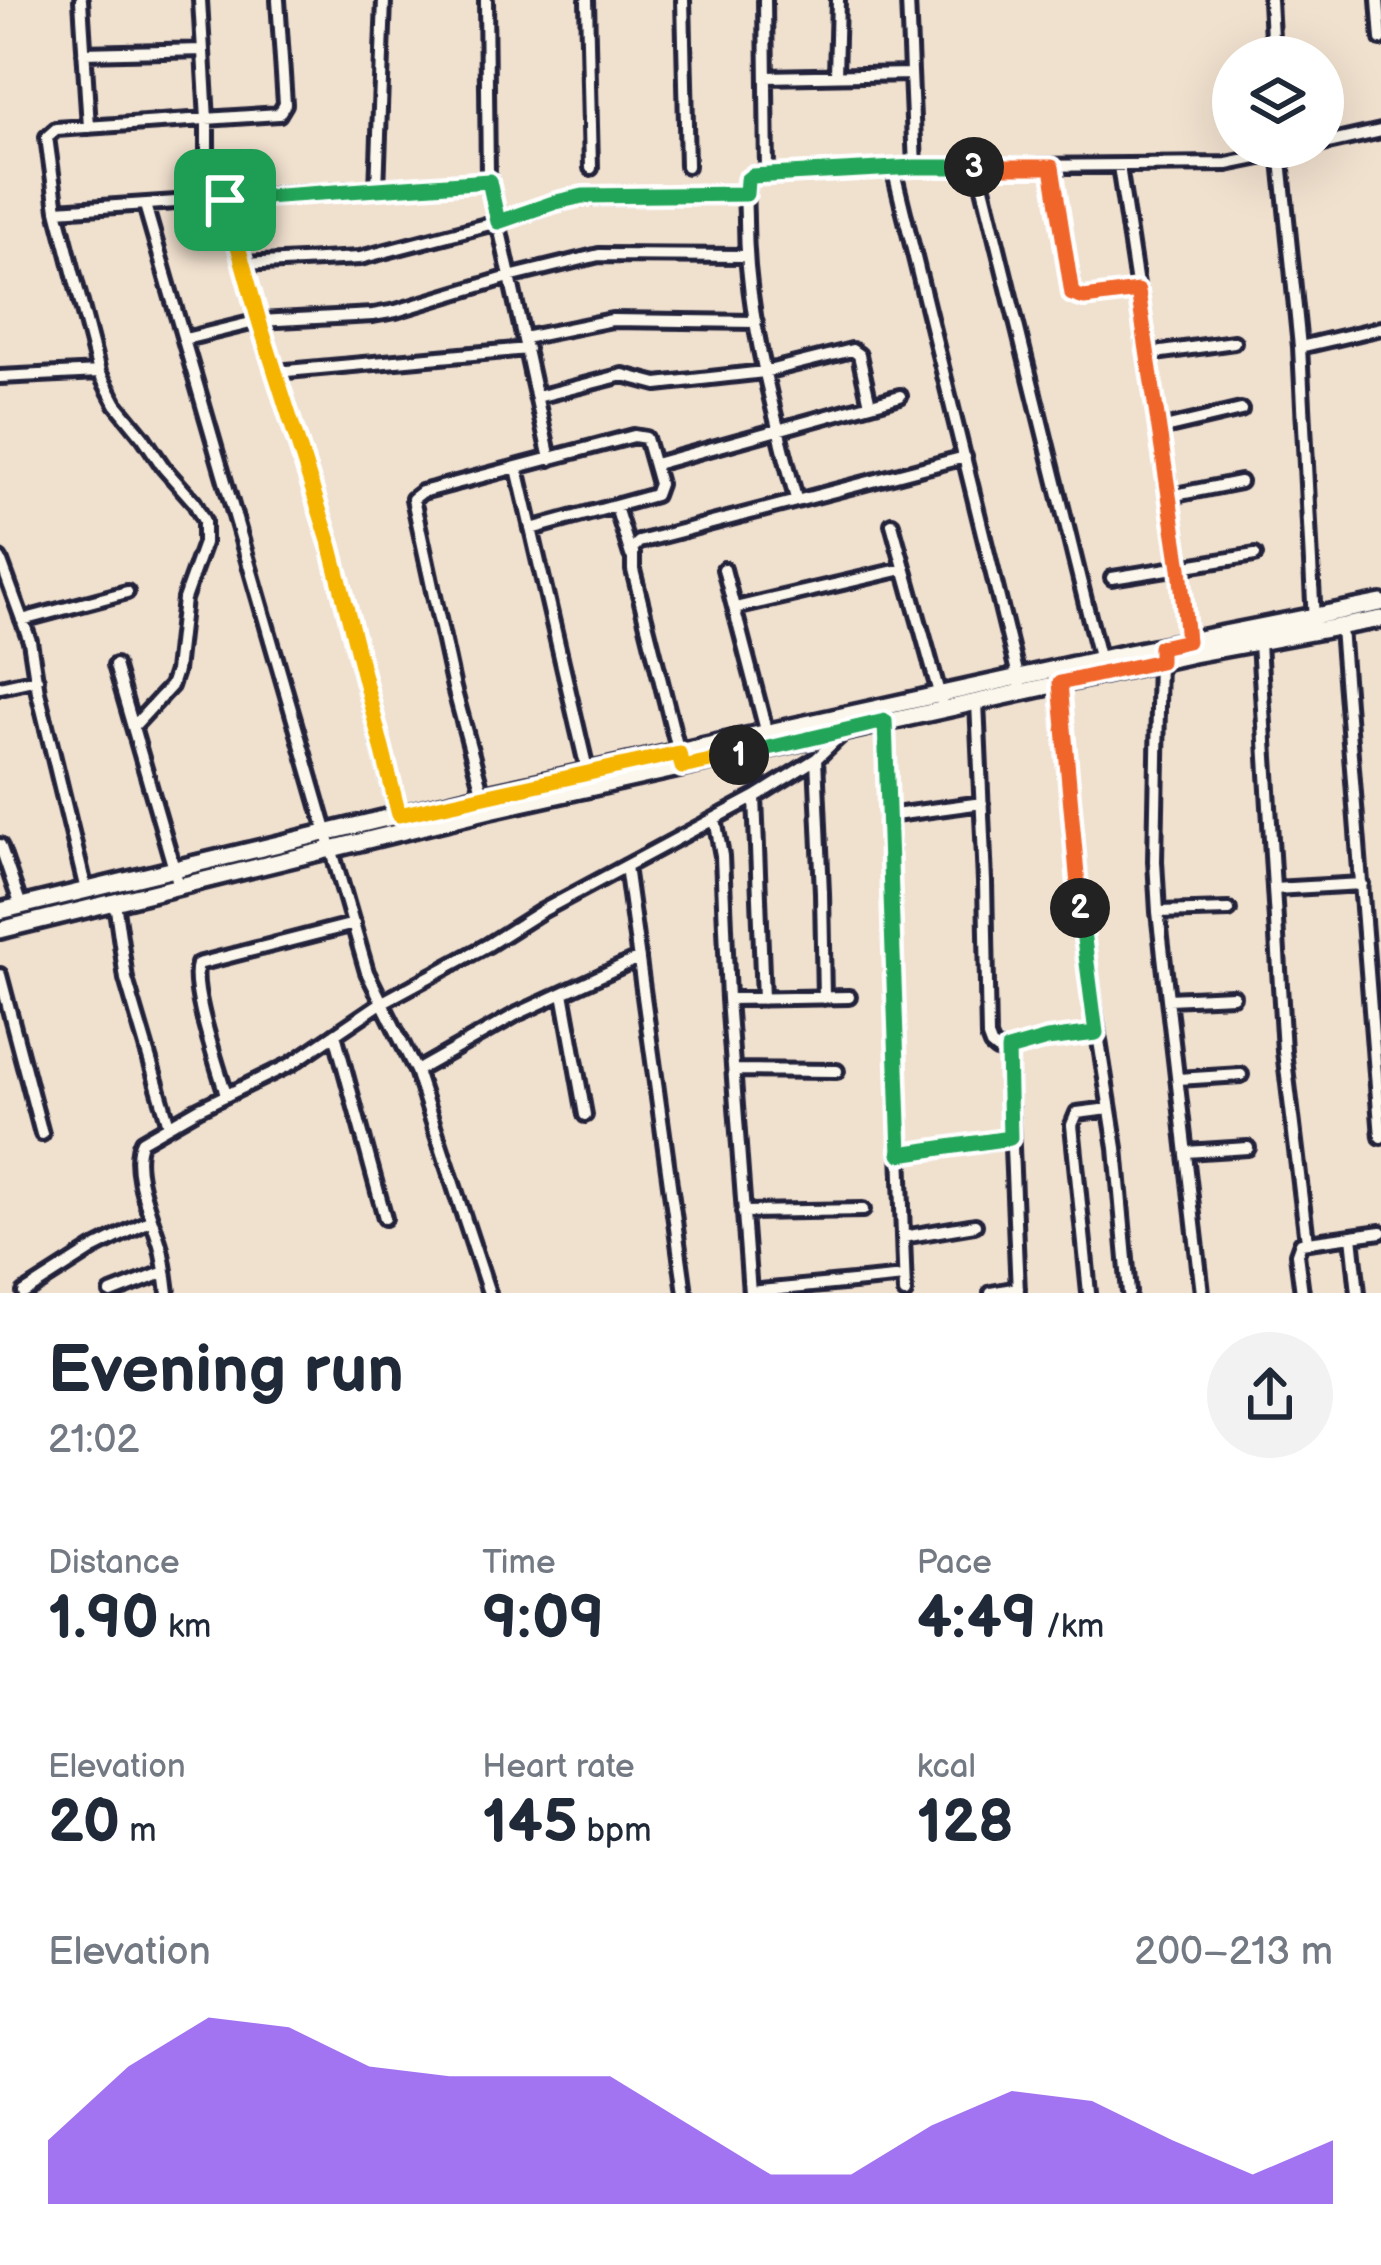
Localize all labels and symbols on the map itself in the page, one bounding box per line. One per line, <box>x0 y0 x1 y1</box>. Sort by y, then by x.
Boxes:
pin: 3 <box>944 137 1004 197</box>
pin <box>174 149 276 251</box>
pin: 1 <box>709 725 769 785</box>
pin: 2 <box>1050 878 1110 938</box>

